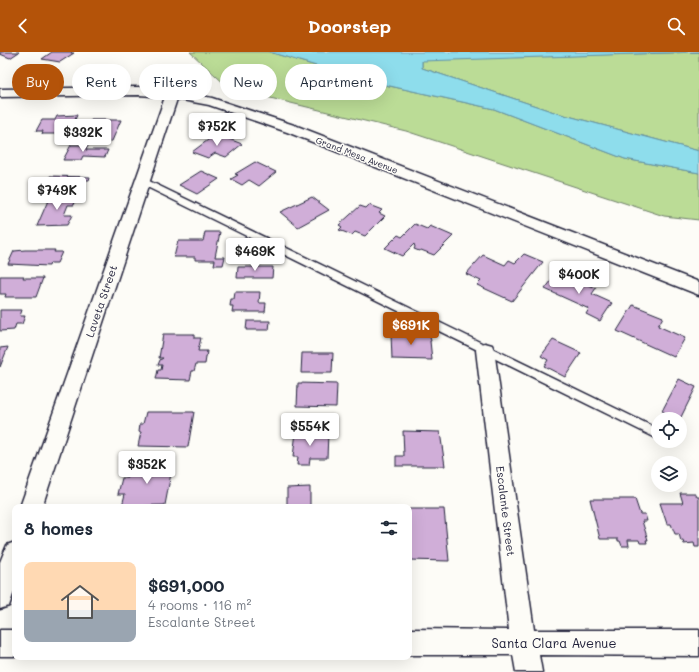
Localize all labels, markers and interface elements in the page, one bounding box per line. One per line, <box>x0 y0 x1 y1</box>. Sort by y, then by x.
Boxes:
text: Doorstep <box>308 14 391 38</box>
icon: back <box>12 15 34 37</box>
icon: search <box>665 15 687 37</box>
chip: Buy <box>12 64 64 100</box>
chip: Rent <box>72 64 131 100</box>
chip: Filters <box>139 64 212 100</box>
chip: New <box>220 64 277 100</box>
chip: Apartment <box>285 64 387 100</box>
pin: $752K <box>189 113 245 147</box>
text: $752K <box>198 117 236 134</box>
pin: $332K <box>55 119 111 153</box>
text: $332K <box>63 123 103 140</box>
street label: Grand Mesa Avenue <box>314 134 400 176</box>
pin: $749K <box>29 177 85 211</box>
text: $749K <box>37 181 77 198</box>
pin: $469K <box>227 238 283 272</box>
text: $469K <box>235 242 275 259</box>
pin: $400K <box>551 261 607 295</box>
street label: Laveta Street <box>82 263 120 339</box>
text: $400K <box>558 265 600 282</box>
pin: $691K <box>383 312 439 346</box>
text: $691K <box>392 316 430 333</box>
map controls <box>651 412 687 492</box>
button: locate <box>651 412 687 448</box>
pin: $554K <box>282 413 338 447</box>
text: $554K <box>290 417 330 434</box>
pin: $352K <box>119 451 175 485</box>
text: $352K <box>127 455 167 472</box>
button: layers <box>651 456 687 492</box>
street label: Escalante Street <box>493 465 519 557</box>
text: 8 homes <box>24 517 93 539</box>
icon: filters <box>378 517 400 539</box>
text: $691,000 <box>148 574 225 596</box>
icon: home <box>56 578 104 626</box>
text: 4 rooms · 116 m² <box>148 596 251 613</box>
text: Escalante Street <box>148 613 255 630</box>
street label: Santa Clara Avenue <box>491 634 617 651</box>

